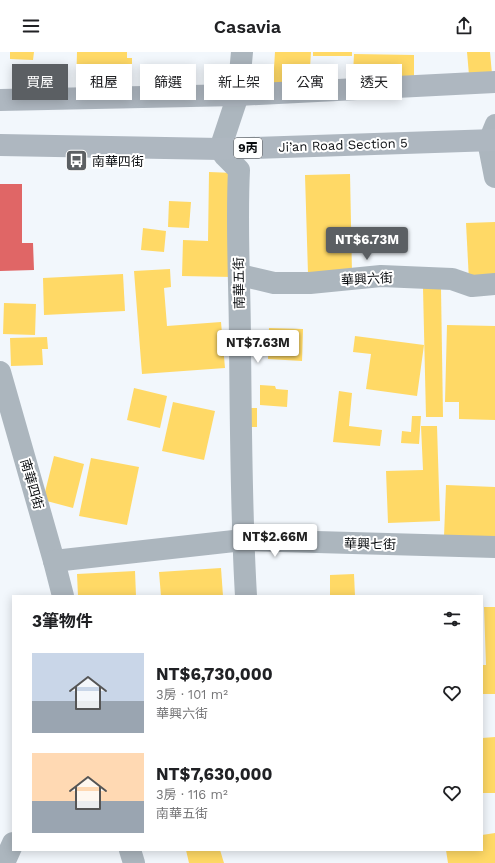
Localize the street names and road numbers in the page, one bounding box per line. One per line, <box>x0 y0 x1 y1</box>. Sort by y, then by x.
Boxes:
street label: Ji’an Road Section 5 <box>278 135 408 155</box>
road number: 9丙 <box>234 138 262 158</box>
street label: 南華五街 <box>231 257 247 309</box>
street label: 華興六街 <box>341 270 393 288</box>
street label: 南華四街 <box>18 457 46 511</box>
street label: 華興七街 <box>344 536 396 552</box>

